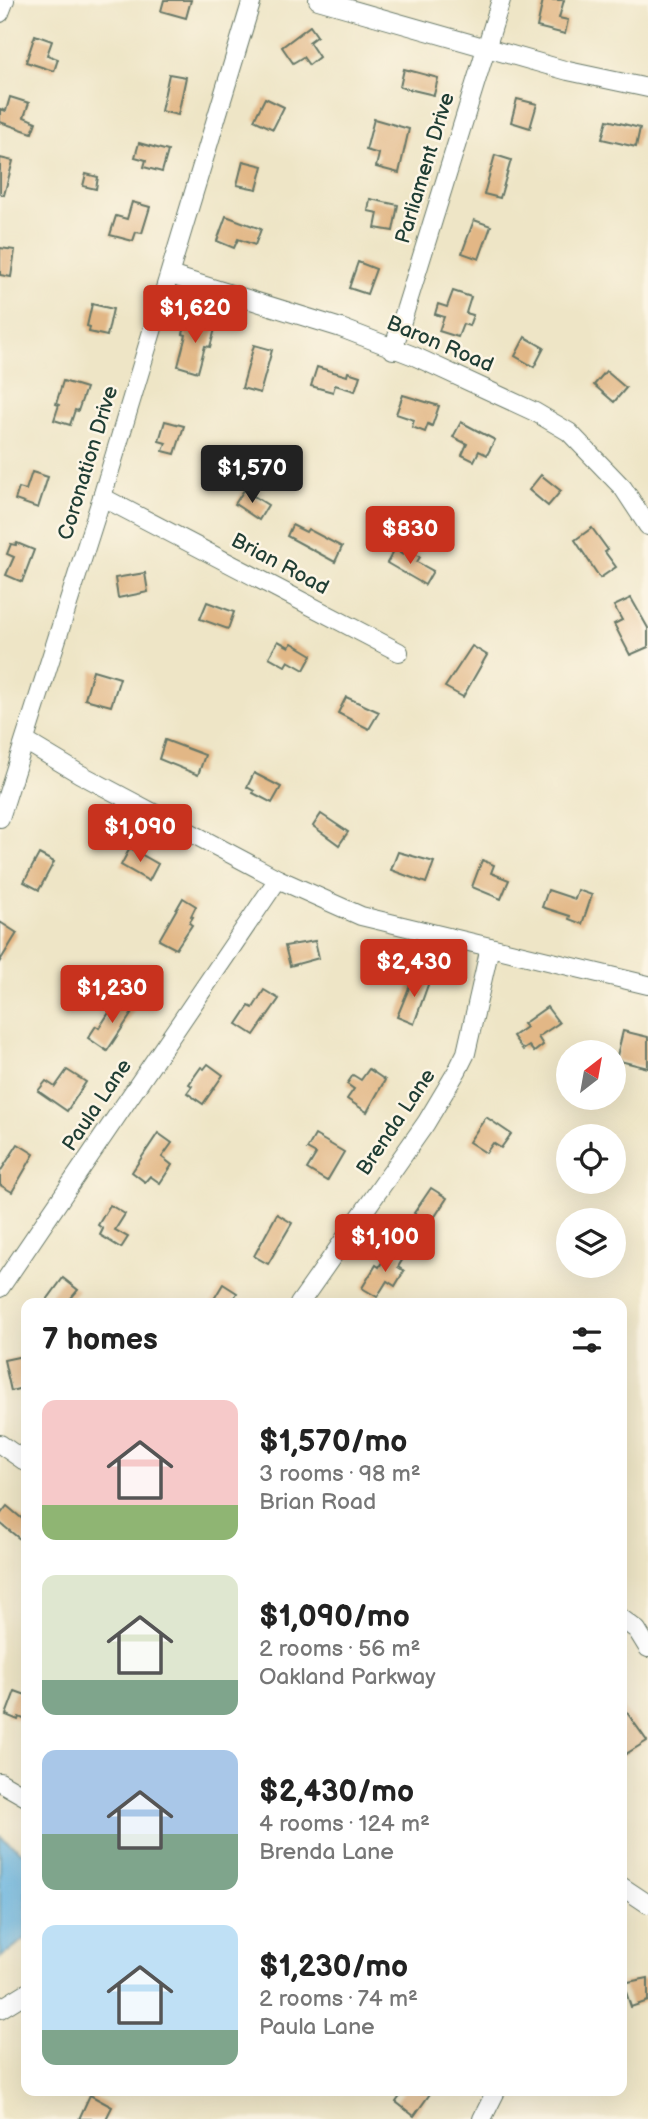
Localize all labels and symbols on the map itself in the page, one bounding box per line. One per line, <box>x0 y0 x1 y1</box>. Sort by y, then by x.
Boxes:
street label: Parliament Drive <box>390 90 460 246</box>
pin: $1,620 <box>138 286 252 345</box>
street label: Baron Road <box>383 310 497 378</box>
street label: Coronation Drive <box>53 383 123 543</box>
pin: $1,570 <box>195 446 309 505</box>
pin: $830 <box>369 506 451 566</box>
street label: Brian Road <box>227 528 333 600</box>
pin: $1,090 <box>83 804 197 864</box>
pin: $2,430 <box>357 940 471 999</box>
pin: $1,230 <box>55 965 169 1025</box>
north arrow <box>556 1040 626 1110</box>
street label: Paula Lane <box>57 1054 137 1156</box>
street label: Brenda Lane <box>351 1064 441 1180</box>
pin: $1,100 <box>328 1214 442 1274</box>

